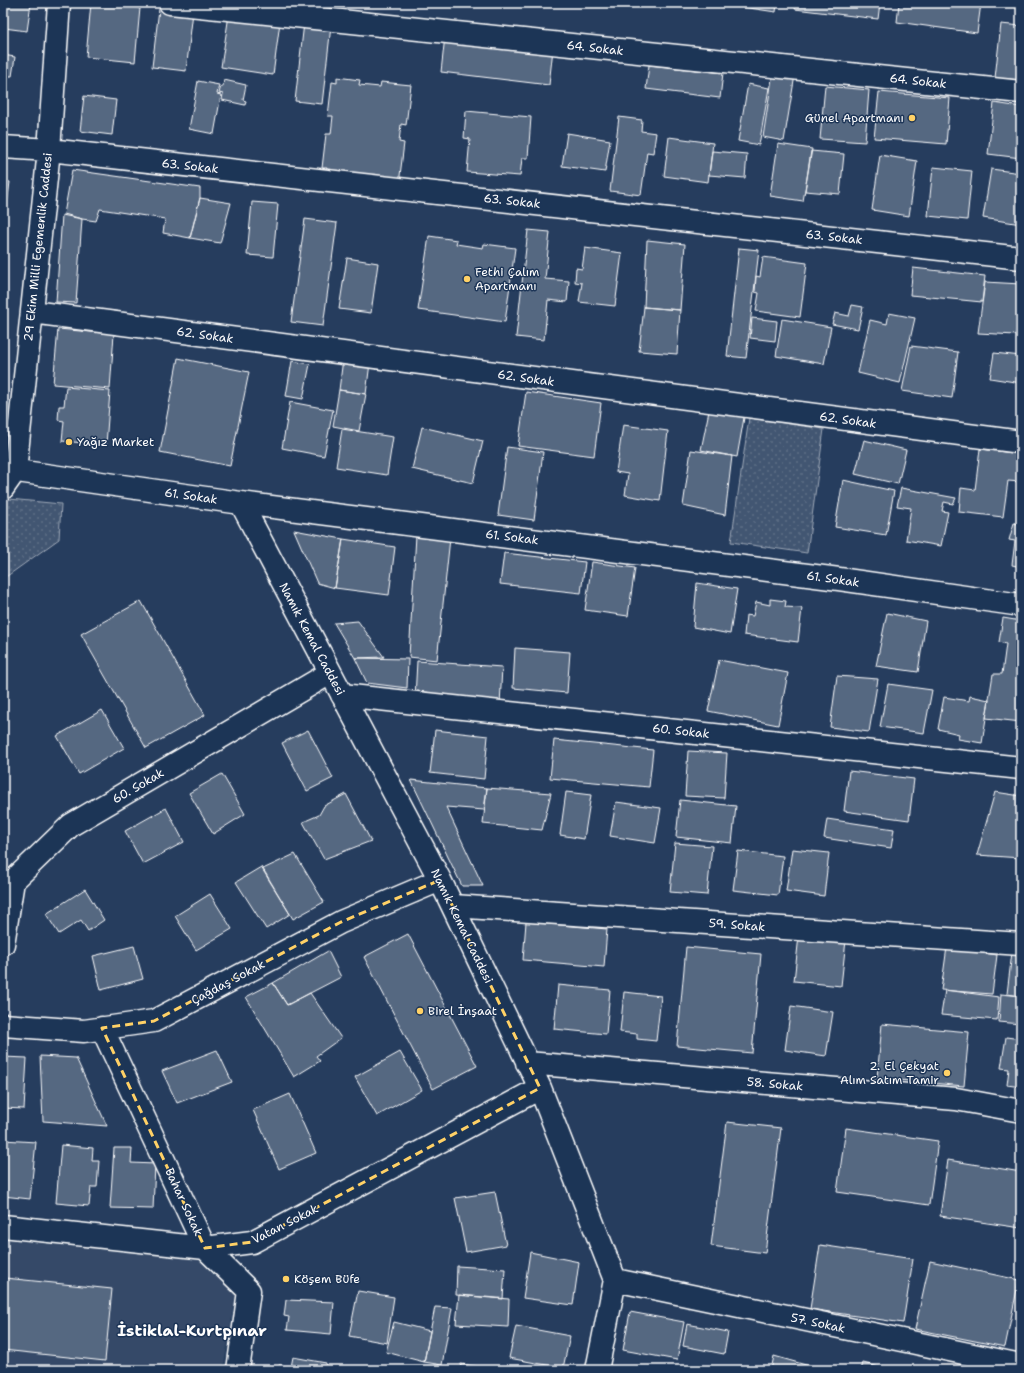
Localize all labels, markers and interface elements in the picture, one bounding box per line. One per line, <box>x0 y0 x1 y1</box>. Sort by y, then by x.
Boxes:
street label: 64. Sokak <box>566 37 624 59</box>
street label: 64. Sokak <box>889 70 947 92</box>
place label: Günel Apartmanı <box>805 110 904 126</box>
marker: Günel Apartmanı <box>907 113 917 123</box>
street label: 29 Ekim Milli Egemenlik Caddesi <box>20 152 56 342</box>
street label: 63. Sokak <box>161 155 219 177</box>
street label: 63. Sokak <box>483 190 541 212</box>
street label: 63. Sokak <box>805 226 863 248</box>
place label: Fethi Çalım Apartmanı <box>475 264 539 294</box>
marker: Fethi Çalım Apartmanı <box>462 274 472 284</box>
street label: 62. Sokak <box>176 323 235 347</box>
street label: 62. Sokak <box>497 366 556 390</box>
street label: 62. Sokak <box>819 408 878 432</box>
place label: Yağız Market <box>77 434 154 450</box>
marker: Yağız Market <box>64 437 74 447</box>
street label: 61. Sokak <box>163 484 219 508</box>
street label: 61. Sokak <box>484 526 540 548</box>
street label: 61. Sokak <box>805 567 861 591</box>
street label: Namık Kemal Caddesi <box>275 580 349 698</box>
street label: 60. Sokak <box>652 720 710 742</box>
street label: 60. Sokak <box>109 765 167 807</box>
street label: Namık Kemal Caddesi <box>427 866 497 986</box>
street label: 59. Sokak <box>708 915 766 935</box>
street label: Çağdaş Sokak <box>188 956 268 1008</box>
place label: Birel İnşaat <box>428 1003 497 1019</box>
marker: Birel İnşaat <box>415 1006 425 1016</box>
place label: 2. El Çekyat Alım Satım Tamir <box>840 1058 939 1088</box>
marker: 2. El Çekyat Alım Satım Tamir <box>942 1068 952 1078</box>
street label: 58. Sokak <box>746 1074 804 1094</box>
street label: Bahar Sokak <box>161 1165 207 1239</box>
street label: Vatan Sokak <box>249 1200 321 1248</box>
place label: Köşem Büfe <box>294 1271 360 1287</box>
marker: Köşem Büfe <box>281 1274 291 1284</box>
street label: 57. Sokak <box>789 1309 847 1337</box>
district label: İstiklal-Kurtpınar <box>117 1320 267 1341</box>

